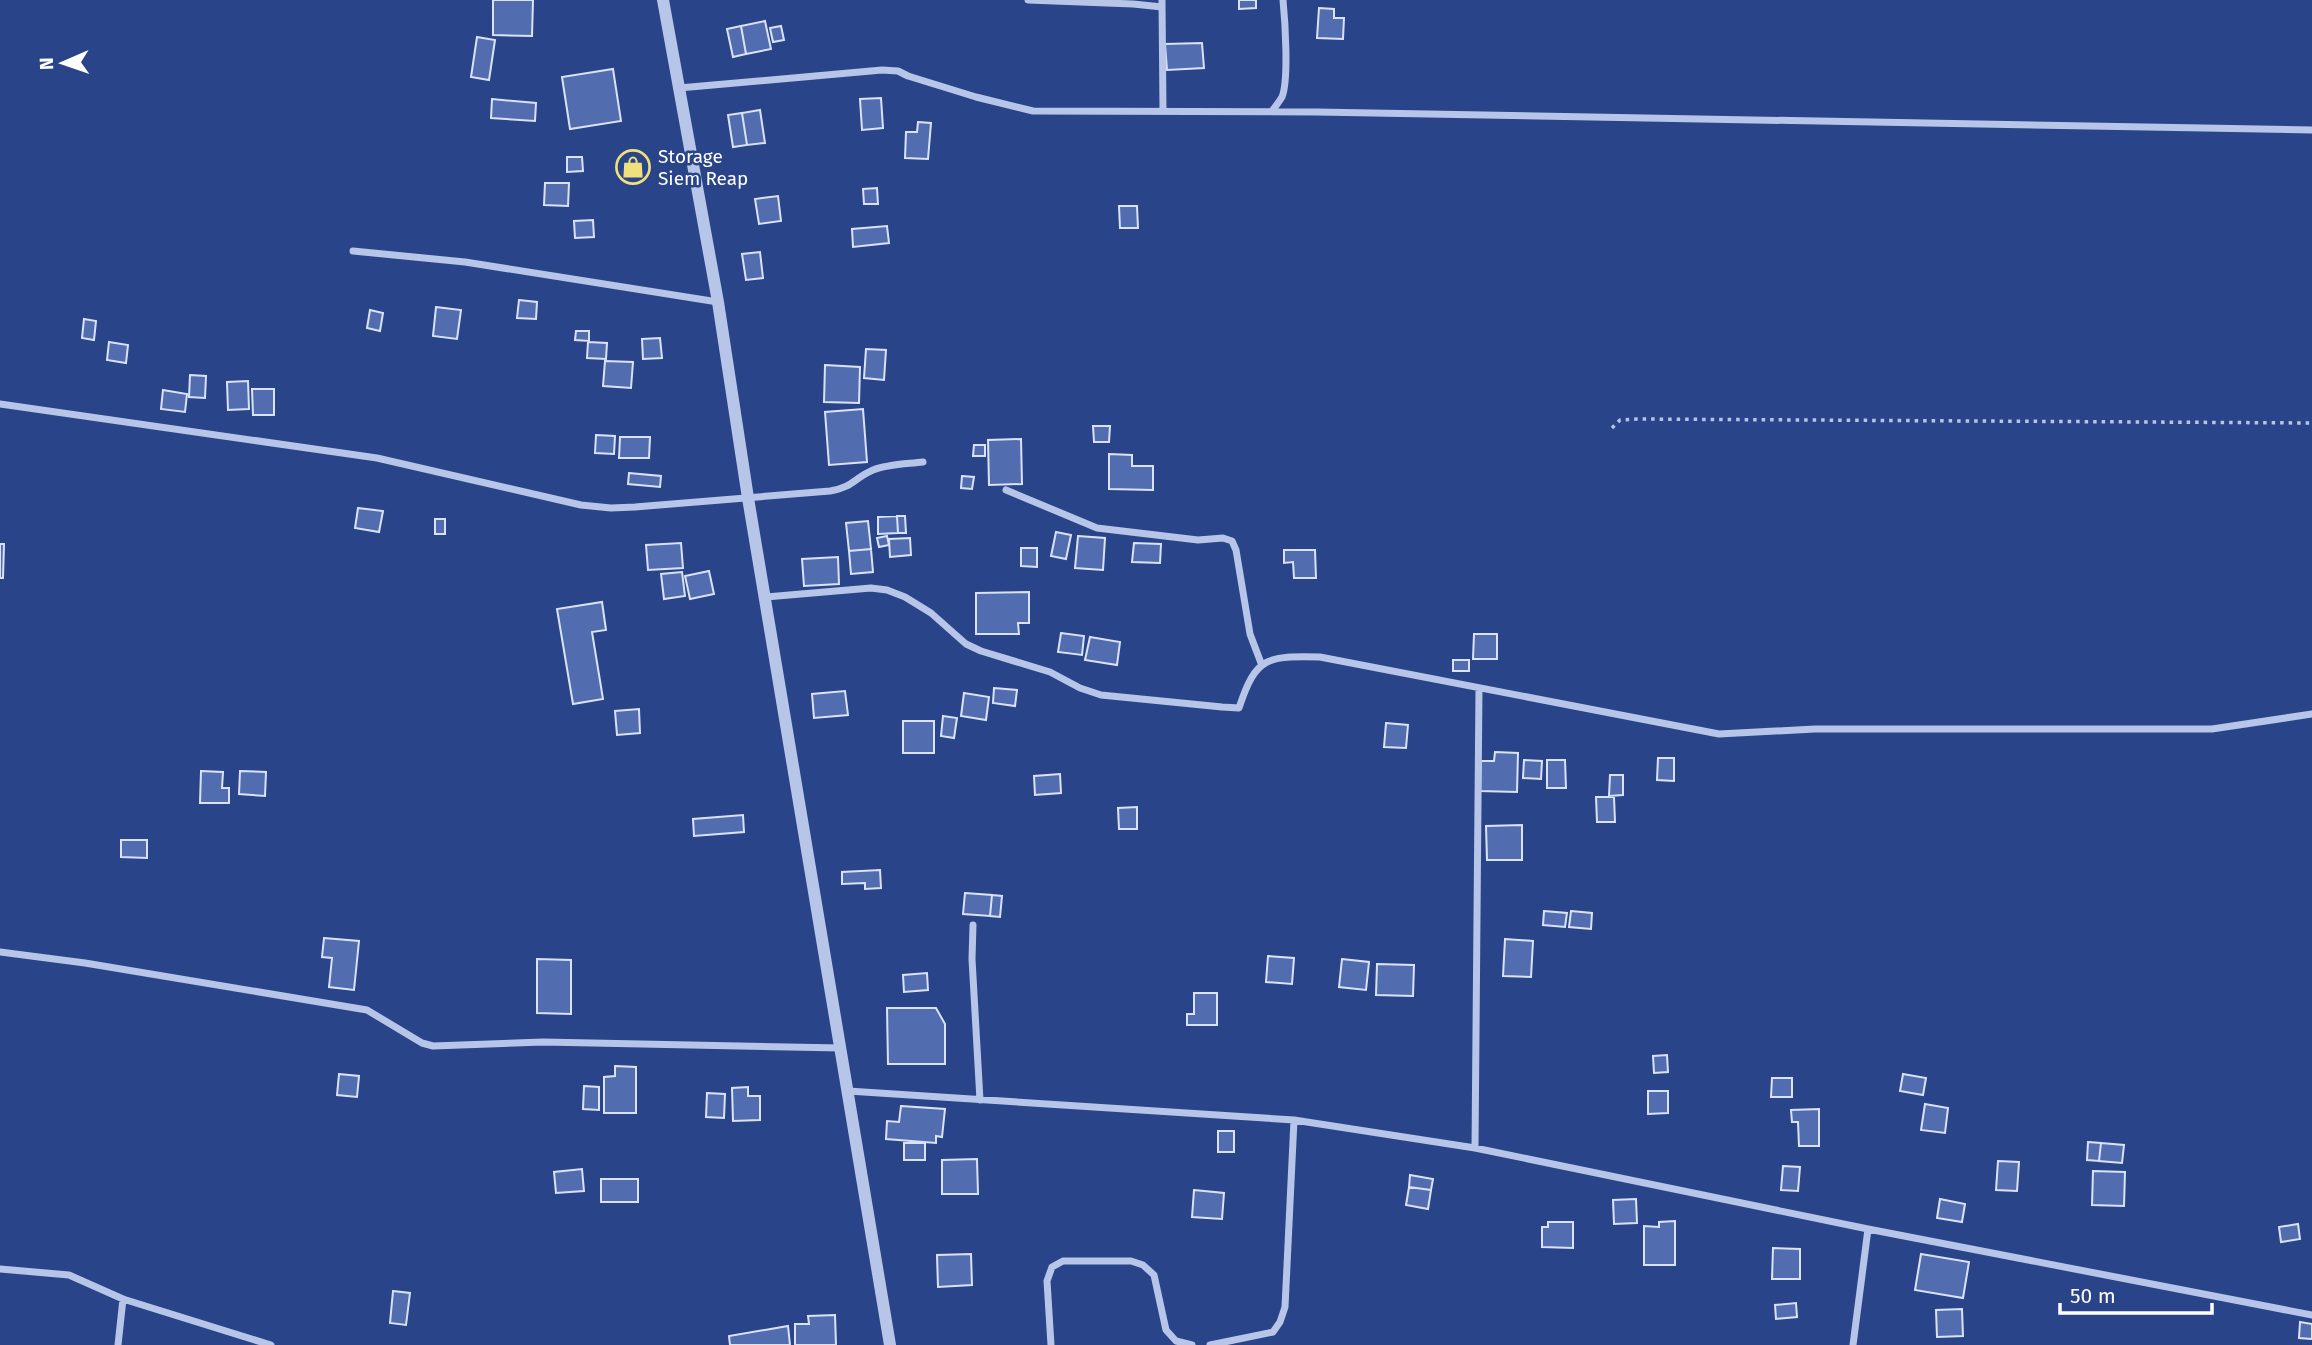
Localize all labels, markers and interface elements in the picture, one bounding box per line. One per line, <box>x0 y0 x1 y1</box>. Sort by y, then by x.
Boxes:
north arrow <box>28 28 98 98</box>
text: N <box>35 57 58 70</box>
place label: Storage Siem Reap <box>658 145 748 190</box>
shop icon: Storage Siem Reap <box>614 148 652 186</box>
scale bar <box>2060 1272 2212 1316</box>
text: 50 m <box>2070 1283 2116 1309</box>

